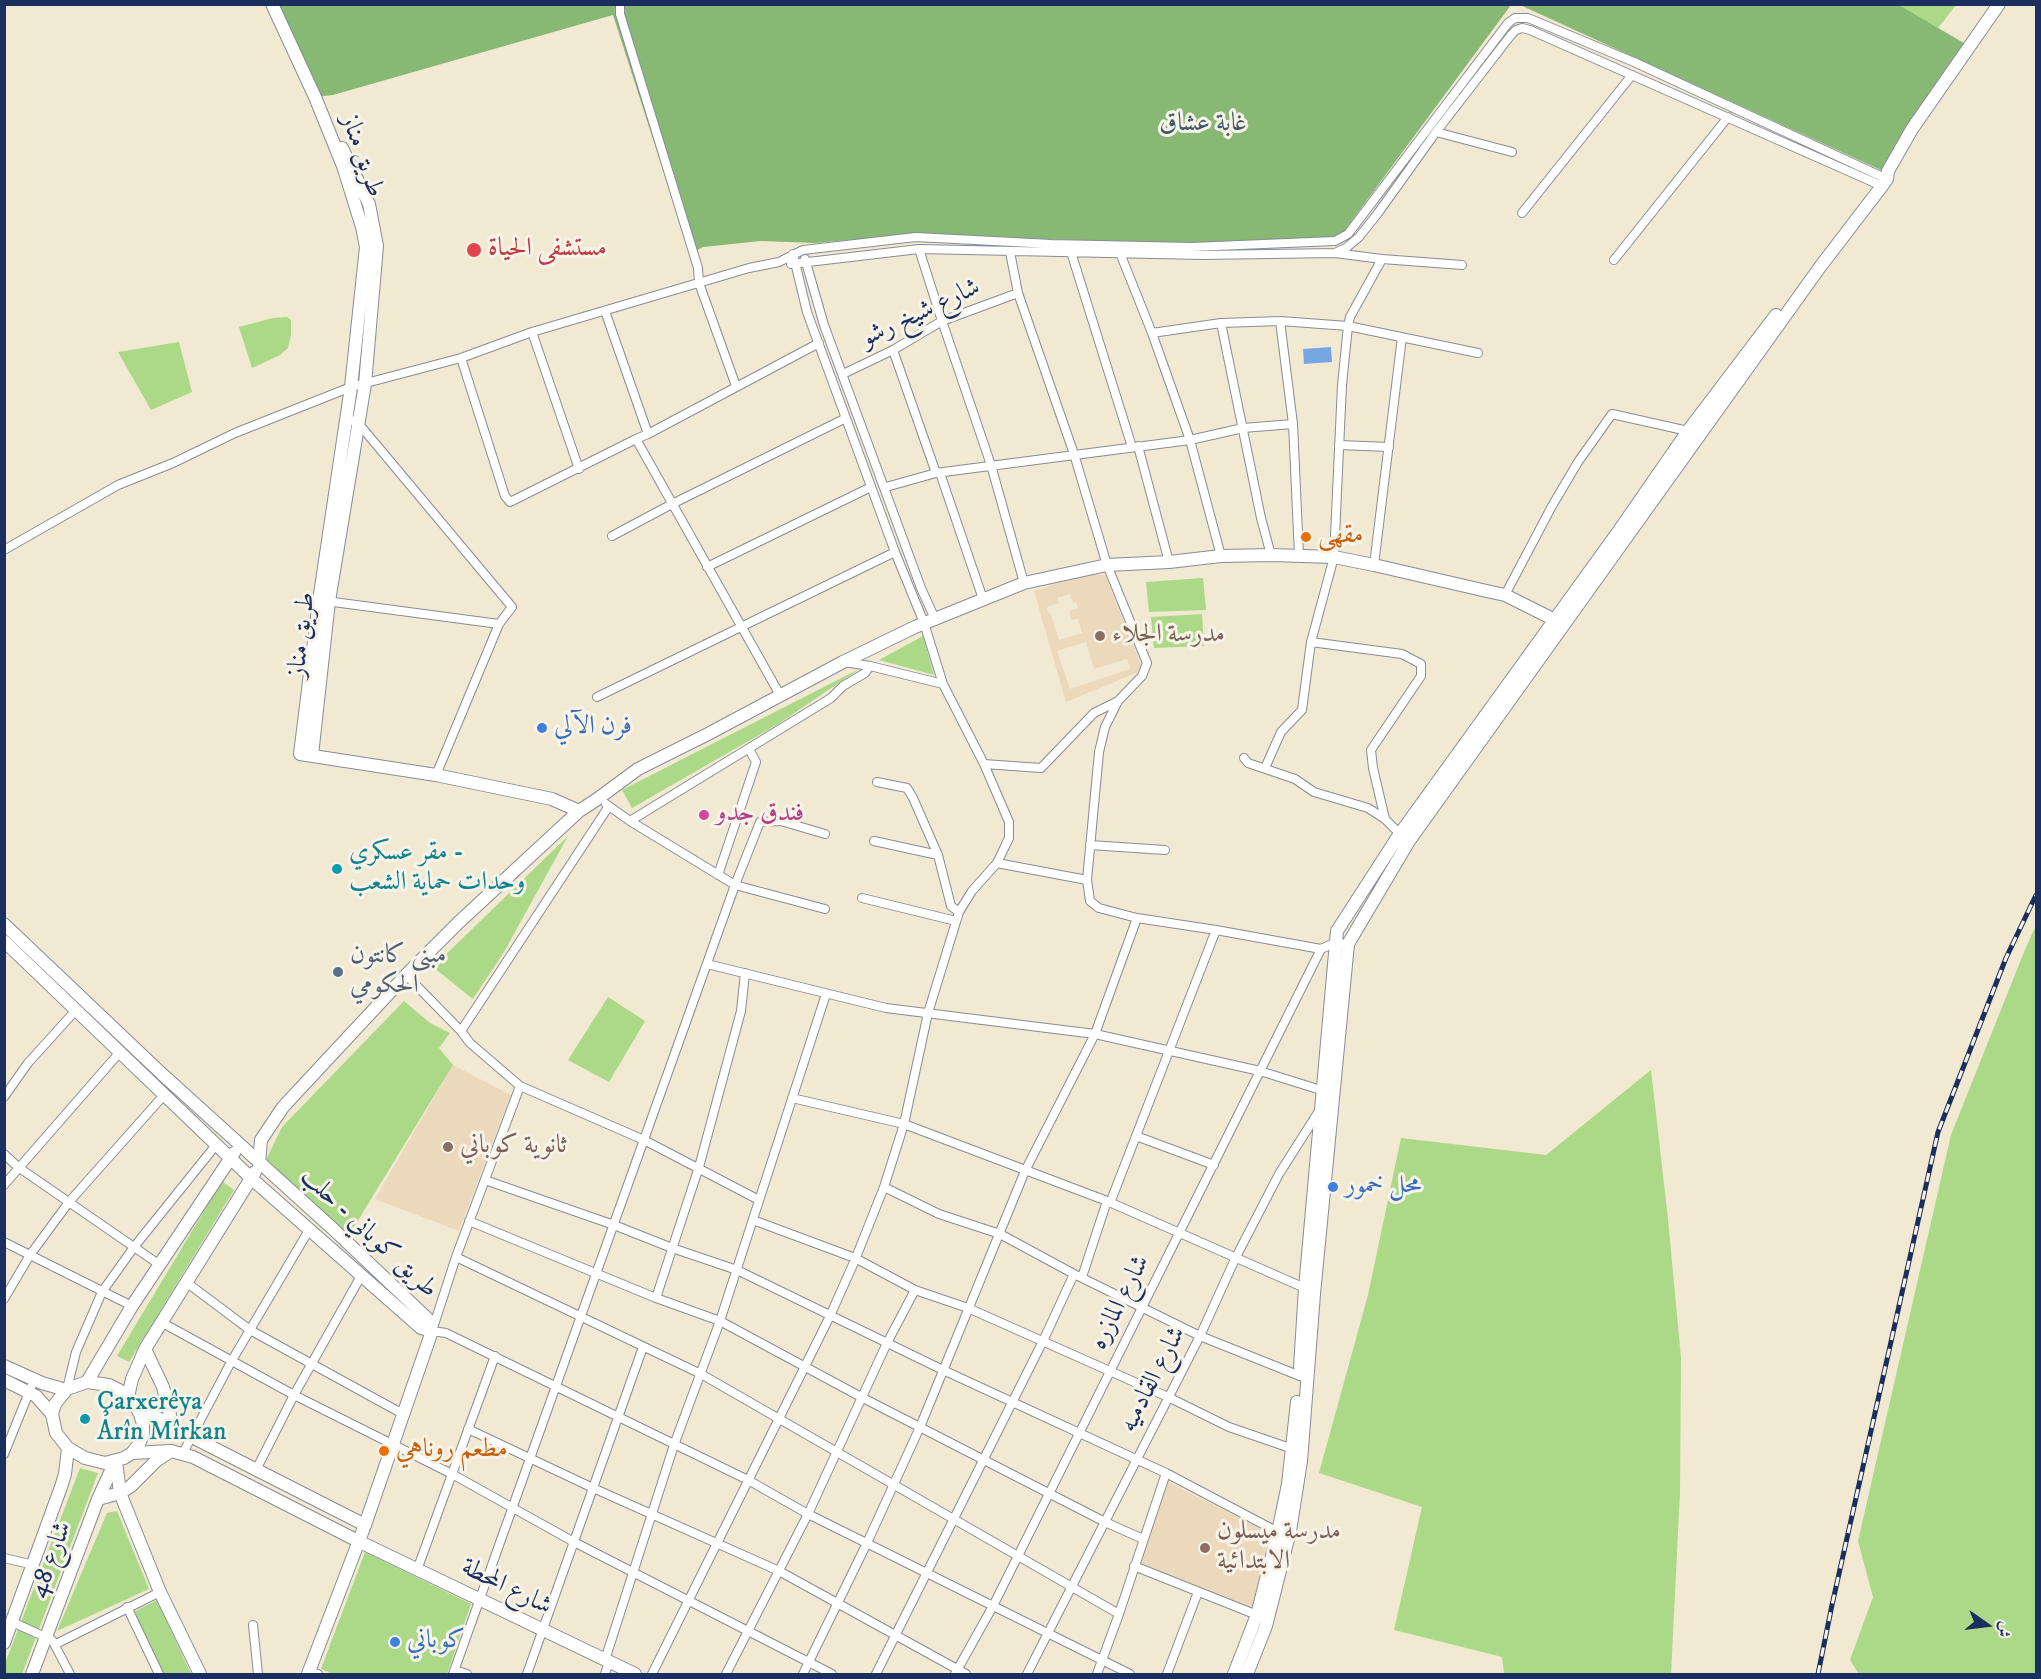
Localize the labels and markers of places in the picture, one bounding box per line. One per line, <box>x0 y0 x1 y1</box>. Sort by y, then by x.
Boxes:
place label: مستشفى الحياة <box>488 234 607 266</box>
marker: مستشفى الحياة <box>465 241 483 259</box>
place label: مقهى <box>1318 521 1363 553</box>
marker: مقهى <box>1299 530 1313 544</box>
place label: مدرسة الجلاء <box>1112 620 1225 652</box>
marker: مدرسة الجلاء <box>1093 629 1107 643</box>
place label: فرن الآلي <box>554 712 632 744</box>
marker: فرن الآلي <box>535 721 549 735</box>
place label: فندق جدو <box>716 799 804 831</box>
marker: فندق جدو <box>697 808 711 822</box>
place label: مقر عسكري - وحدات حماية الشعب <box>349 838 525 900</box>
marker: مقر عسكري - وحدات حماية الشعب <box>330 862 344 876</box>
place label: مبنى كانتون الحكومي <box>350 941 446 1002</box>
marker: مبنى كانتون الحكومي <box>331 965 345 979</box>
place label: ثانوية كوباني <box>460 1131 567 1163</box>
marker: ثانوية كوباني <box>441 1140 455 1154</box>
place label: محل خمور <box>1345 1171 1421 1203</box>
marker: محل خمور <box>1326 1180 1340 1194</box>
place label: Çarxerêya Arîn Mîrkan <box>97 1388 227 1450</box>
marker: Çarxerêya Arîn Mîrkan <box>78 1412 92 1426</box>
place label: مطعم روناهي <box>396 1435 507 1467</box>
marker: مطعم روناهي <box>377 1444 391 1458</box>
place label: مدرسة ميسلون الابتدائية <box>1217 1517 1341 1578</box>
marker: مدرسة ميسلون الابتدائية <box>1198 1541 1212 1555</box>
place label: كوباني <box>407 1626 465 1658</box>
marker: كوباني <box>388 1635 402 1649</box>

